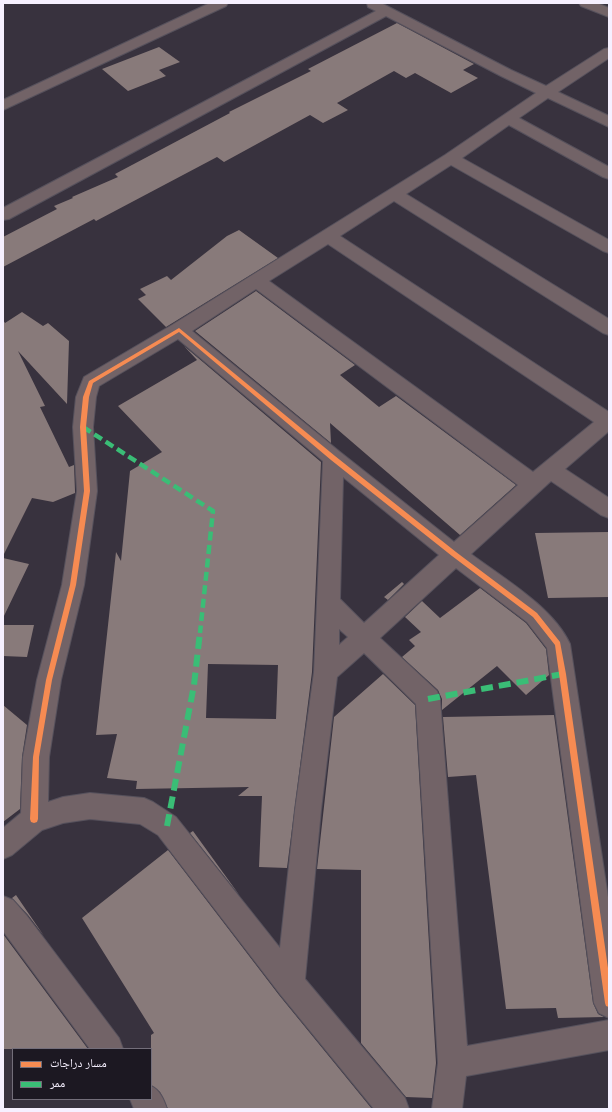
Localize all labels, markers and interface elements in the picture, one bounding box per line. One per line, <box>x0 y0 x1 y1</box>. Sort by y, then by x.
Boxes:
legend <box>12 1048 152 1100</box>
text: مسار دراجات <box>50 1055 107 1070</box>
text: ممر <box>50 1075 65 1090</box>

